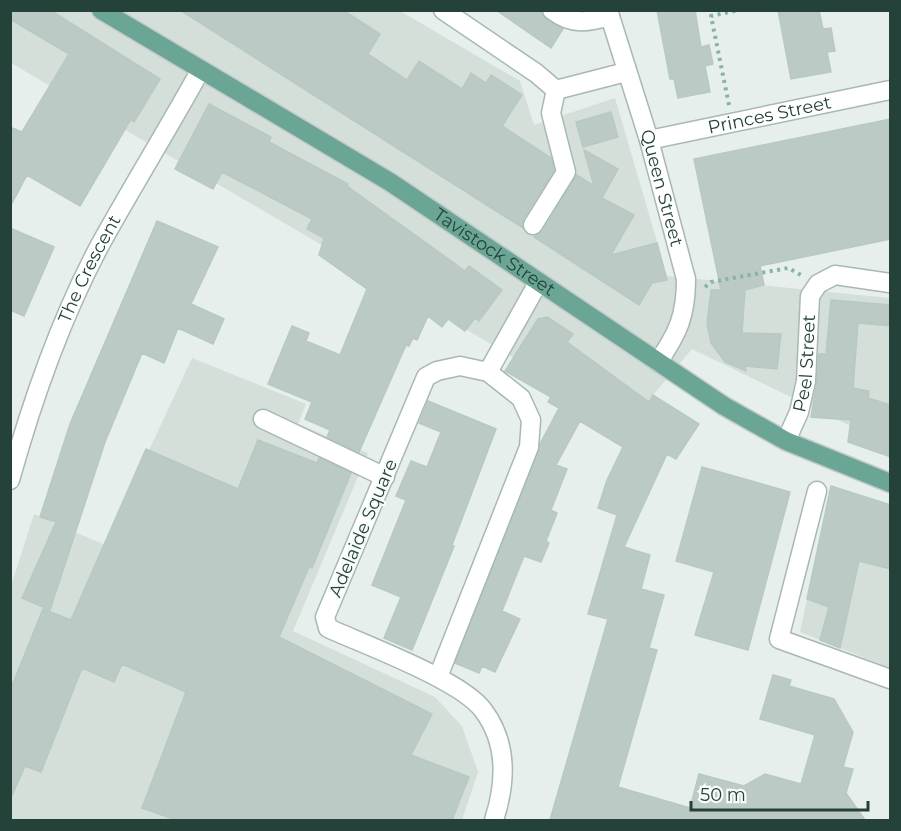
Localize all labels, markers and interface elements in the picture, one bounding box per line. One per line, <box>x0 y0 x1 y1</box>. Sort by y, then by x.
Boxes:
street label: Princes Street <box>706 91 833 139</box>
street label: Queen Street <box>635 127 688 249</box>
street label: Tavistock Street <box>429 203 559 301</box>
street label: The Crescent <box>54 211 126 326</box>
street label: Peel Street <box>788 314 820 414</box>
street label: Adelaide Square <box>324 456 402 600</box>
scale bar <box>691 774 868 812</box>
text: 50 m <box>700 784 746 806</box>

